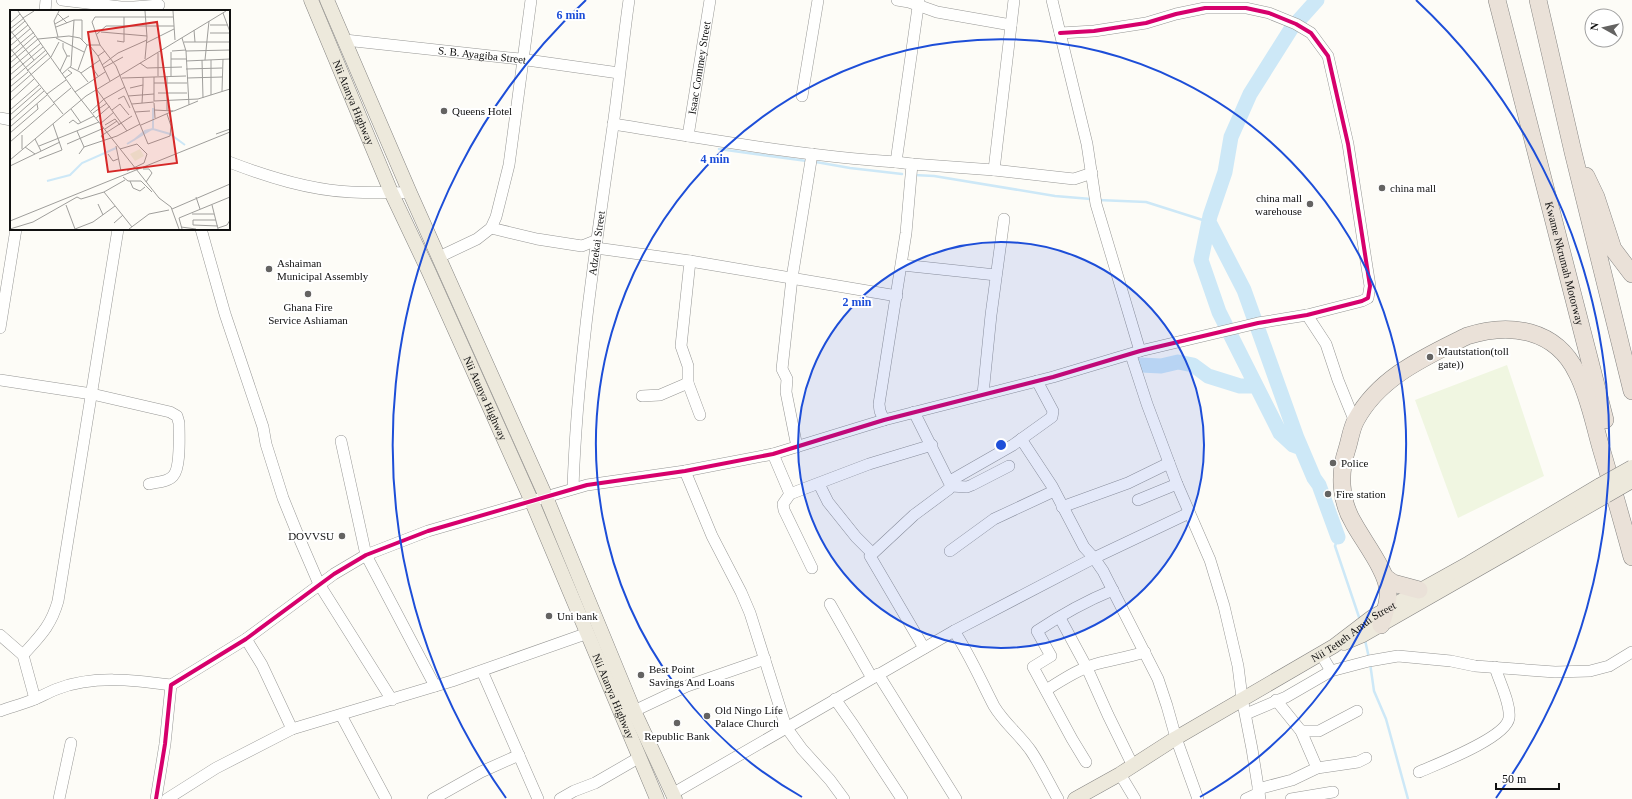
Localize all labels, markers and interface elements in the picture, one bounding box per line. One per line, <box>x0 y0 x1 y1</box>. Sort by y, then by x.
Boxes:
text: 6 min <box>556 8 586 22</box>
north arrow <box>1584 8 1624 48</box>
inset map <box>10 10 230 230</box>
street label: Isaac Commey Street <box>686 20 712 115</box>
text: N <box>1588 22 1601 31</box>
street label: S. B. Ayagiba Street <box>438 44 527 66</box>
street label: Nii Atanya Highway <box>331 58 377 147</box>
place label: Queens Hotel <box>452 105 512 117</box>
marker: Queens Hotel <box>439 106 449 116</box>
text: 4 min <box>700 152 730 166</box>
place label: china mall <box>1390 182 1436 194</box>
marker: china mall <box>1377 183 1387 193</box>
place label: china mall warehouse <box>1255 192 1302 217</box>
marker: china mall warehouse <box>1305 199 1315 209</box>
street label: Kwame Nkrumah Motorway <box>1543 200 1587 327</box>
street label: Adzekai Street <box>586 210 607 276</box>
place label: Ashaiman Municipal Assembly <box>277 257 369 282</box>
marker: Ashaiman Municipal Assembly <box>264 264 274 274</box>
marker: Ghana Fire Service Ashiaman <box>303 289 313 299</box>
text: 2 min <box>842 295 872 309</box>
place label: Ghana Fire Service Ashiaman <box>268 301 348 326</box>
place label: Mautstation(toll gate)) <box>1438 345 1509 371</box>
marker: Mautstation(toll gate)) <box>1425 352 1435 362</box>
street label: Nii Atanya Highway <box>461 354 510 443</box>
centre of rings <box>994 438 1008 452</box>
place label: Police <box>1341 457 1369 469</box>
marker: Police <box>1328 458 1338 468</box>
place label: Fire station <box>1336 488 1386 500</box>
marker: Fire station <box>1323 489 1333 499</box>
place label: DOVVSU <box>288 530 334 542</box>
marker: DOVVSU <box>337 531 347 541</box>
street label: Nii Tetteh Amui Street <box>1309 599 1398 664</box>
place label: Uni bank <box>557 610 598 622</box>
marker: Uni bank <box>544 611 554 621</box>
street label: Nii Atanya Highway <box>590 652 637 741</box>
place label: Best Point Savings And Loans <box>649 663 735 688</box>
marker: Best Point Savings And Loans <box>636 670 646 680</box>
place label: Old Ningo Life Palace Church <box>715 704 783 729</box>
marker: Old Ningo Life Palace Church <box>702 711 712 721</box>
marker: Republic Bank <box>672 718 682 728</box>
place label: Republic Bank <box>644 730 710 742</box>
scale bar <box>1496 765 1559 791</box>
text: 50 m <box>1502 772 1527 786</box>

